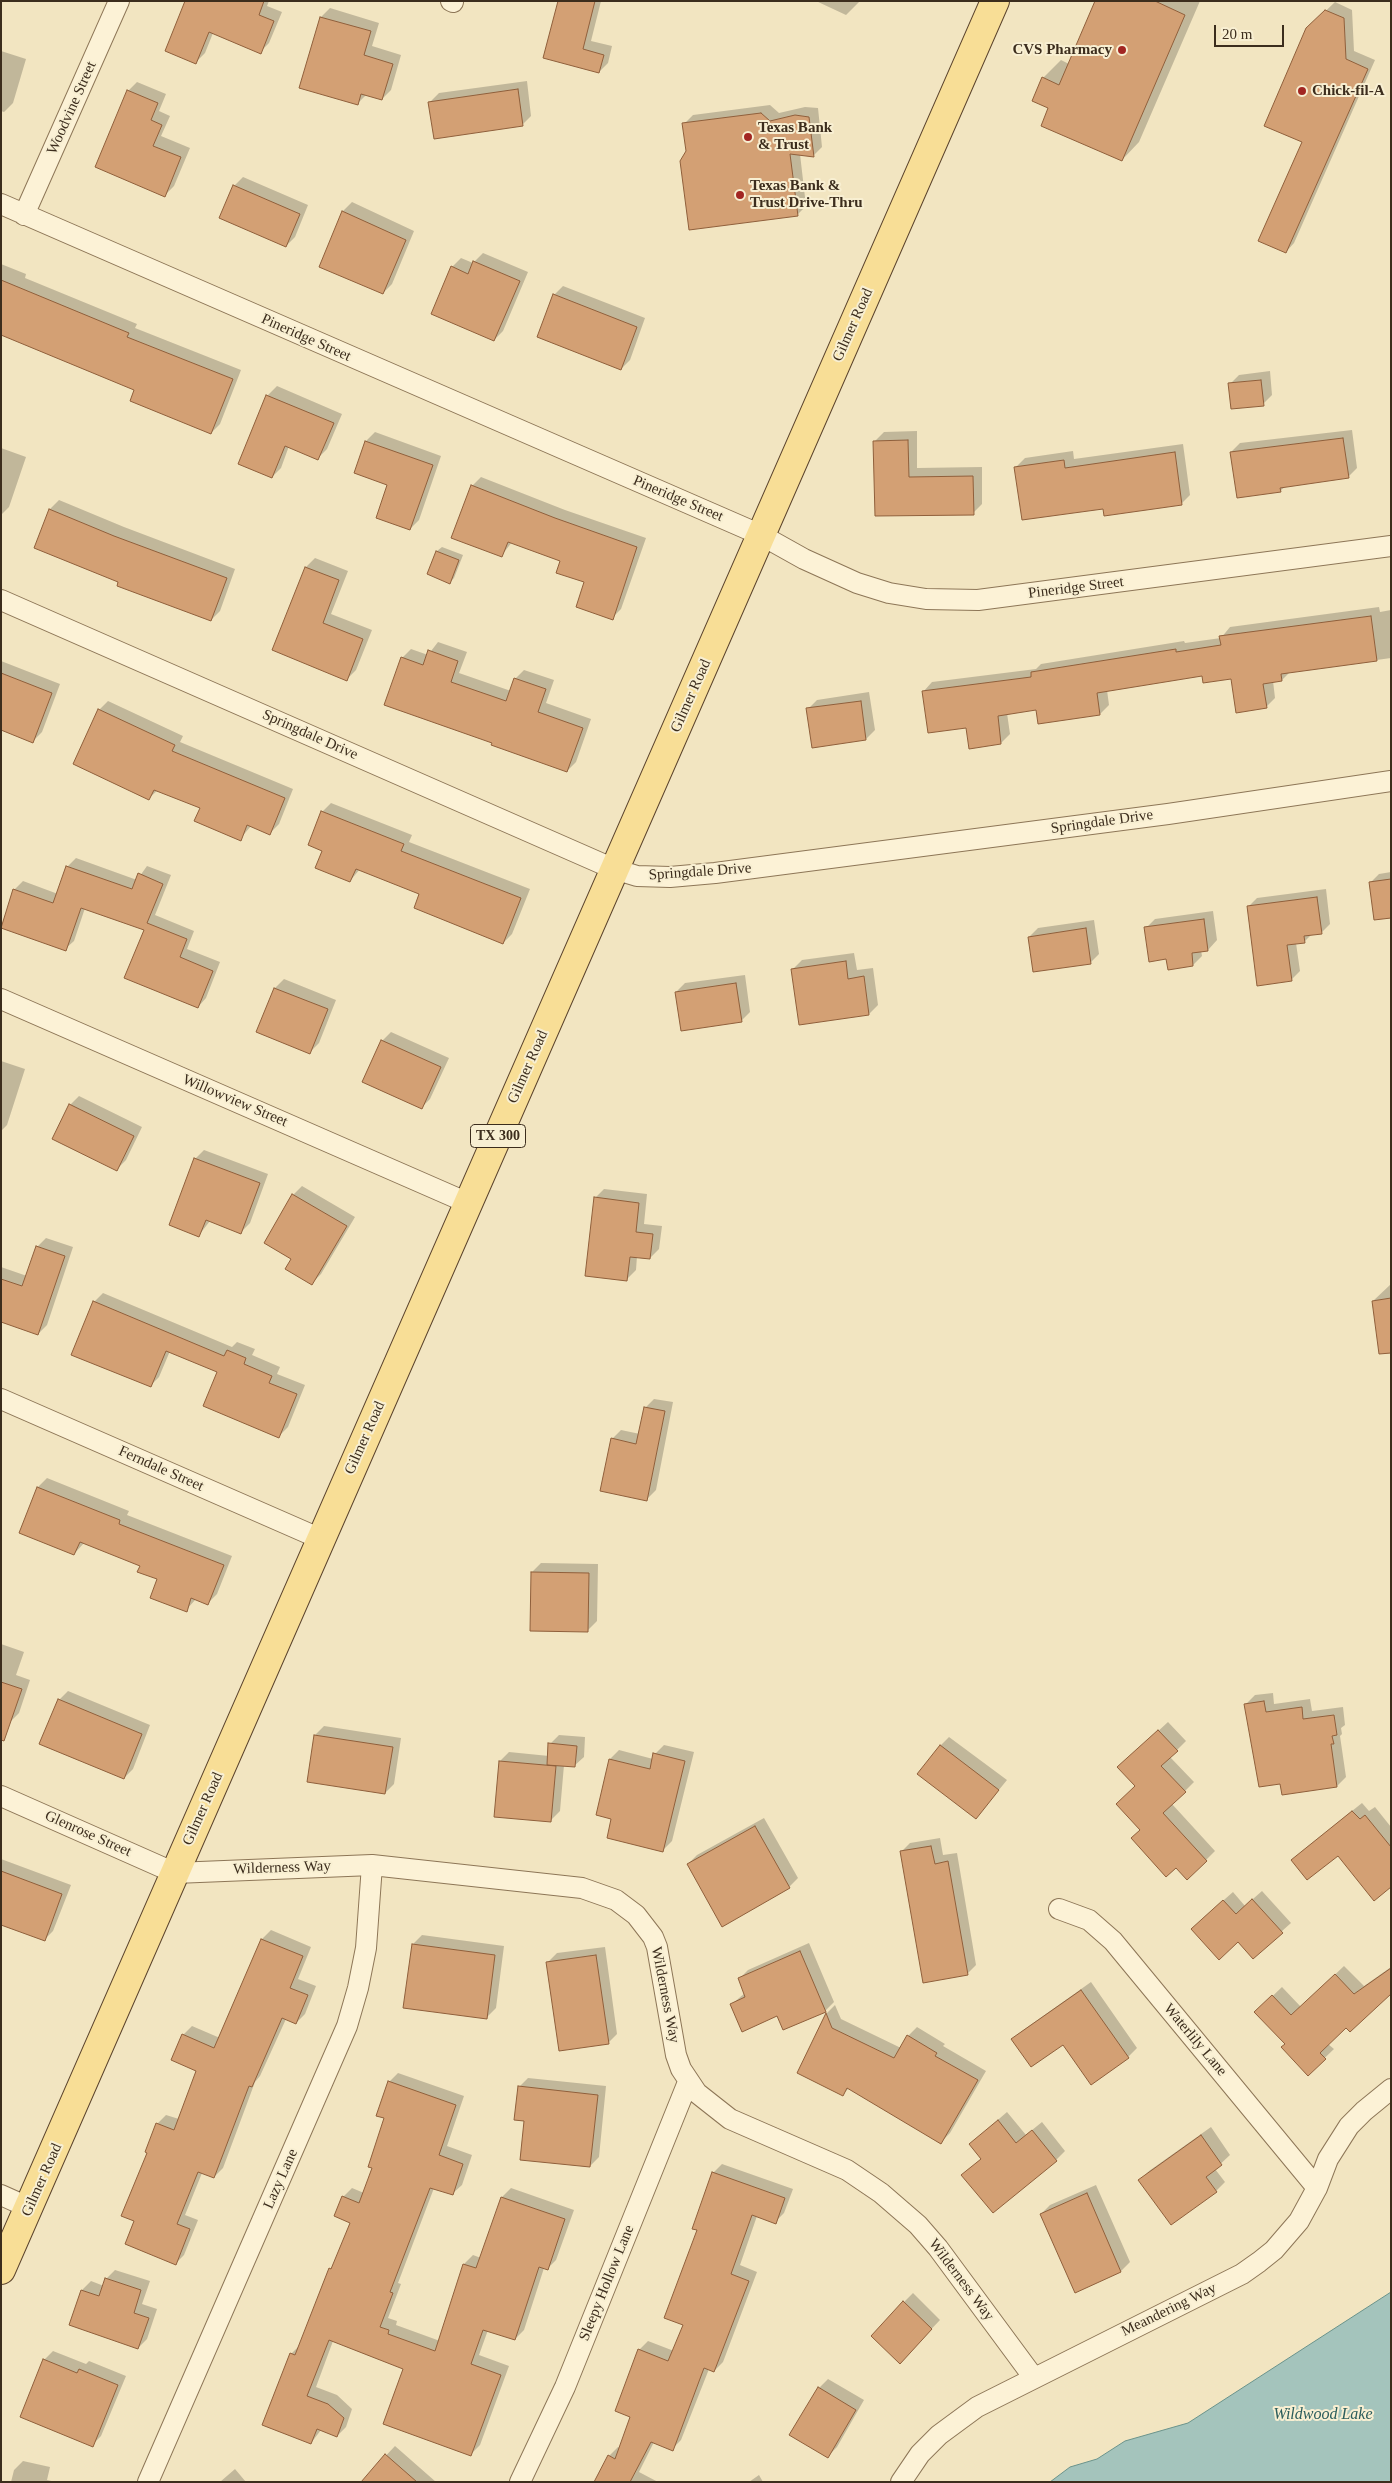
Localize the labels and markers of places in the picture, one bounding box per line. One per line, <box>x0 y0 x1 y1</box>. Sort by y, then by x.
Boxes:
place label: CVS Pharmacy <box>1012 41 1112 59</box>
marker: CVS Pharmacy <box>1116 44 1128 56</box>
place label: Chick-fil-A <box>1312 82 1384 100</box>
marker: Chick-fil-A <box>1296 85 1308 97</box>
place label: Texas Bank & Trust <box>758 119 832 154</box>
marker: Texas Bank & Trust <box>742 131 754 143</box>
place label: Texas Bank & Trust Drive-Thru <box>750 177 863 212</box>
marker: Texas Bank & Trust Drive-Thru <box>734 189 746 201</box>

